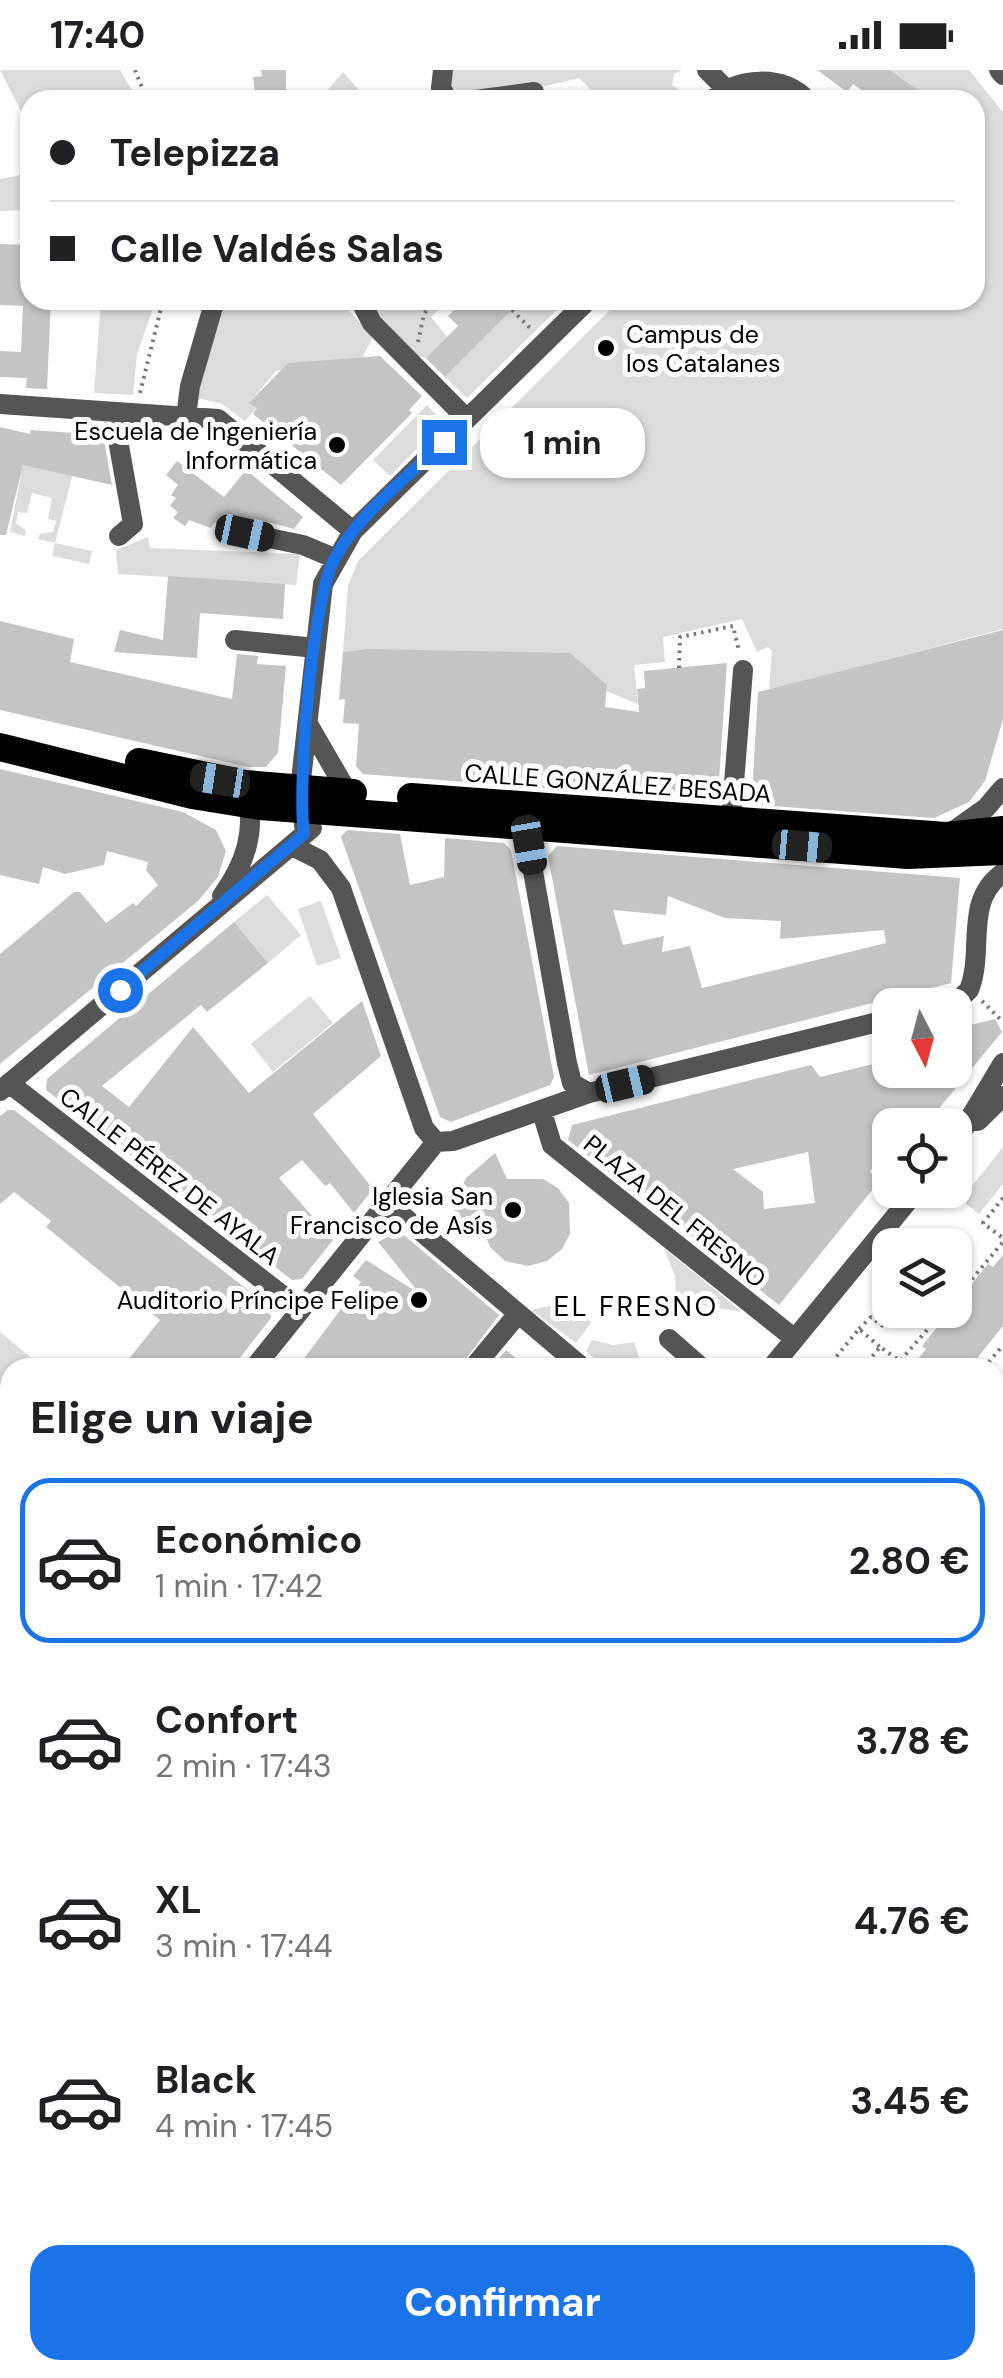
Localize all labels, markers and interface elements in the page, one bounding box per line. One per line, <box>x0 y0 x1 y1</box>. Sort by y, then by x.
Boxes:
text: 17:40 <box>50 10 145 60</box>
text: Telepizza <box>110 128 280 178</box>
text: Calle Valdés Salas <box>110 224 444 274</box>
place label: Campus de los Catalanes <box>626 318 780 380</box>
marker: Campus de los Catalanes <box>595 337 617 359</box>
callout: 1 min <box>479 407 644 477</box>
place label: Escuela de Ingeniería Informática <box>74 415 317 477</box>
route end <box>422 420 467 465</box>
text: 1 min <box>524 422 601 464</box>
marker: Escuela de Ingeniería Informática <box>326 434 348 456</box>
car <box>213 512 277 554</box>
street label: CALLE GONZÁLEZ BESADA <box>464 756 772 811</box>
car <box>188 760 252 800</box>
car <box>509 813 549 877</box>
car <box>771 828 833 864</box>
route start <box>98 968 143 1013</box>
north arrow <box>872 988 972 1088</box>
map controls <box>872 988 972 1328</box>
car <box>592 1063 658 1105</box>
street label: CALLE PÉREZ DE AYALA <box>53 1080 287 1273</box>
button: locate <box>872 1108 972 1208</box>
street label: PLAZA DEL FRESNO <box>577 1128 773 1295</box>
place label: Iglesia San Francisco de Asís <box>290 1180 493 1242</box>
marker: Iglesia San Francisco de Asís <box>502 1199 524 1221</box>
button: layers <box>872 1228 972 1328</box>
place label: Auditorio Príncipe Felipe <box>117 1284 399 1317</box>
district label: EL FRESNO <box>553 1288 719 1325</box>
marker: Auditorio Príncipe Felipe <box>408 1289 430 1311</box>
text: Elige un viaje <box>30 1388 314 1447</box>
text: Económico <box>155 1515 362 1565</box>
icon: car <box>35 1516 125 1606</box>
text: 2.80 € <box>849 1536 970 1586</box>
text: 1 min · 17:42 <box>155 1565 323 1607</box>
text: Confort <box>155 1695 298 1745</box>
icon: car <box>35 1696 125 1786</box>
text: 3.78 € <box>856 1716 970 1766</box>
text: 2 min · 17:43 <box>155 1745 332 1787</box>
text: XL <box>155 1875 202 1925</box>
icon: car <box>35 1876 125 1966</box>
text: 4.76 € <box>854 1896 970 1946</box>
text: 3 min · 17:44 <box>155 1925 333 1967</box>
text: Black <box>155 2055 257 2105</box>
icon: car <box>35 2056 125 2146</box>
text: 3.45 € <box>850 2076 970 2126</box>
text: 4 min · 17:45 <box>155 2105 333 2147</box>
button: Confirmar <box>30 2245 975 2360</box>

